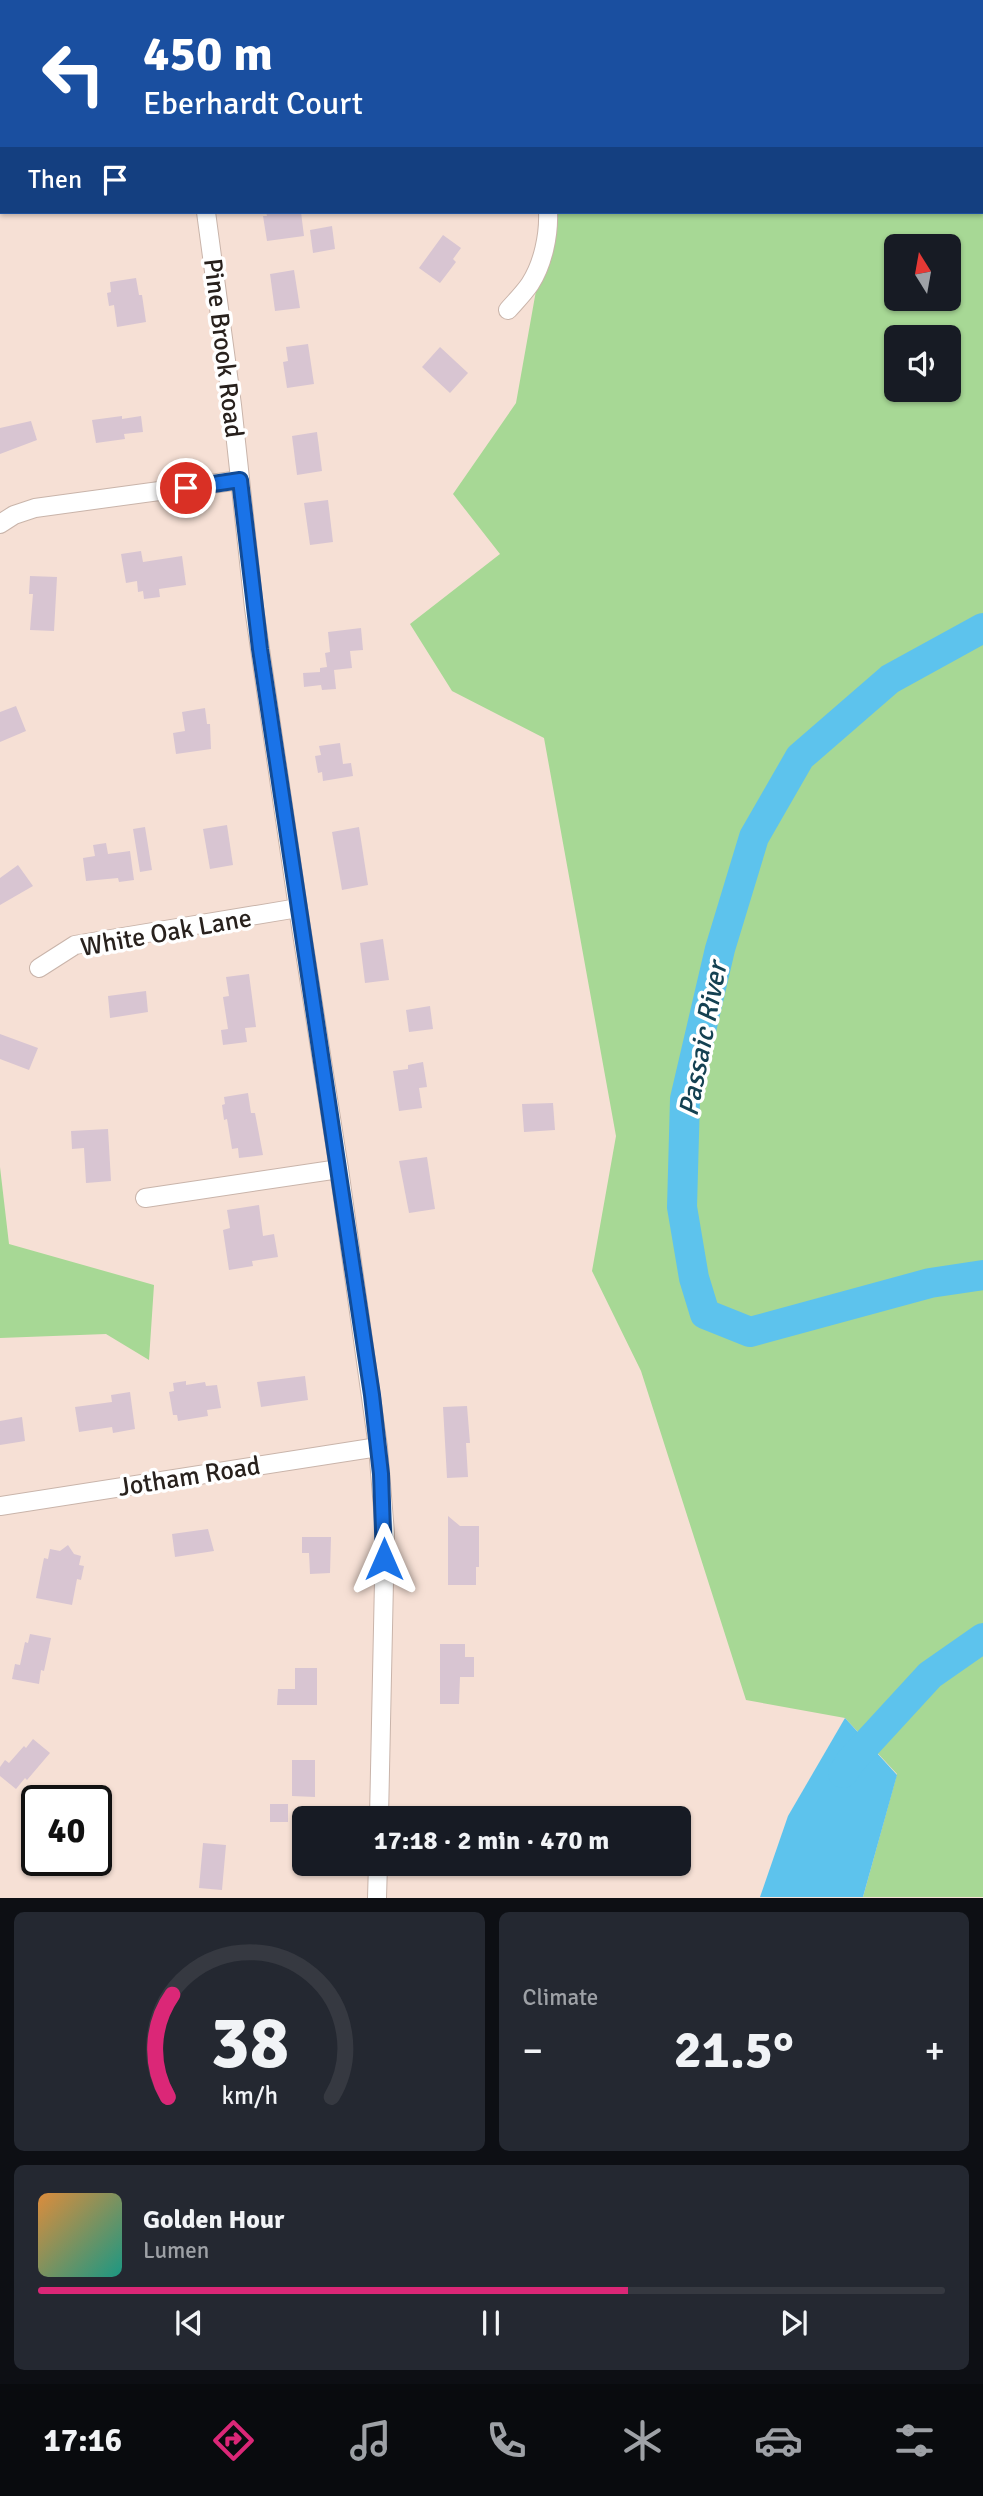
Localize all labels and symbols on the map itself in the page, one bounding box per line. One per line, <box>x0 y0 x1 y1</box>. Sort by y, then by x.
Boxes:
north arrow <box>884 234 961 312</box>
street label: Pine Brook Road <box>196 257 250 440</box>
pin <box>156 458 216 518</box>
street label: White Oak Lane <box>78 902 254 964</box>
water label: Passaic River <box>671 956 735 1119</box>
street label: Jotham Road <box>116 1450 263 1504</box>
position arrow <box>347 1522 421 1596</box>
speed limit sign: 40 <box>21 1785 112 1876</box>

